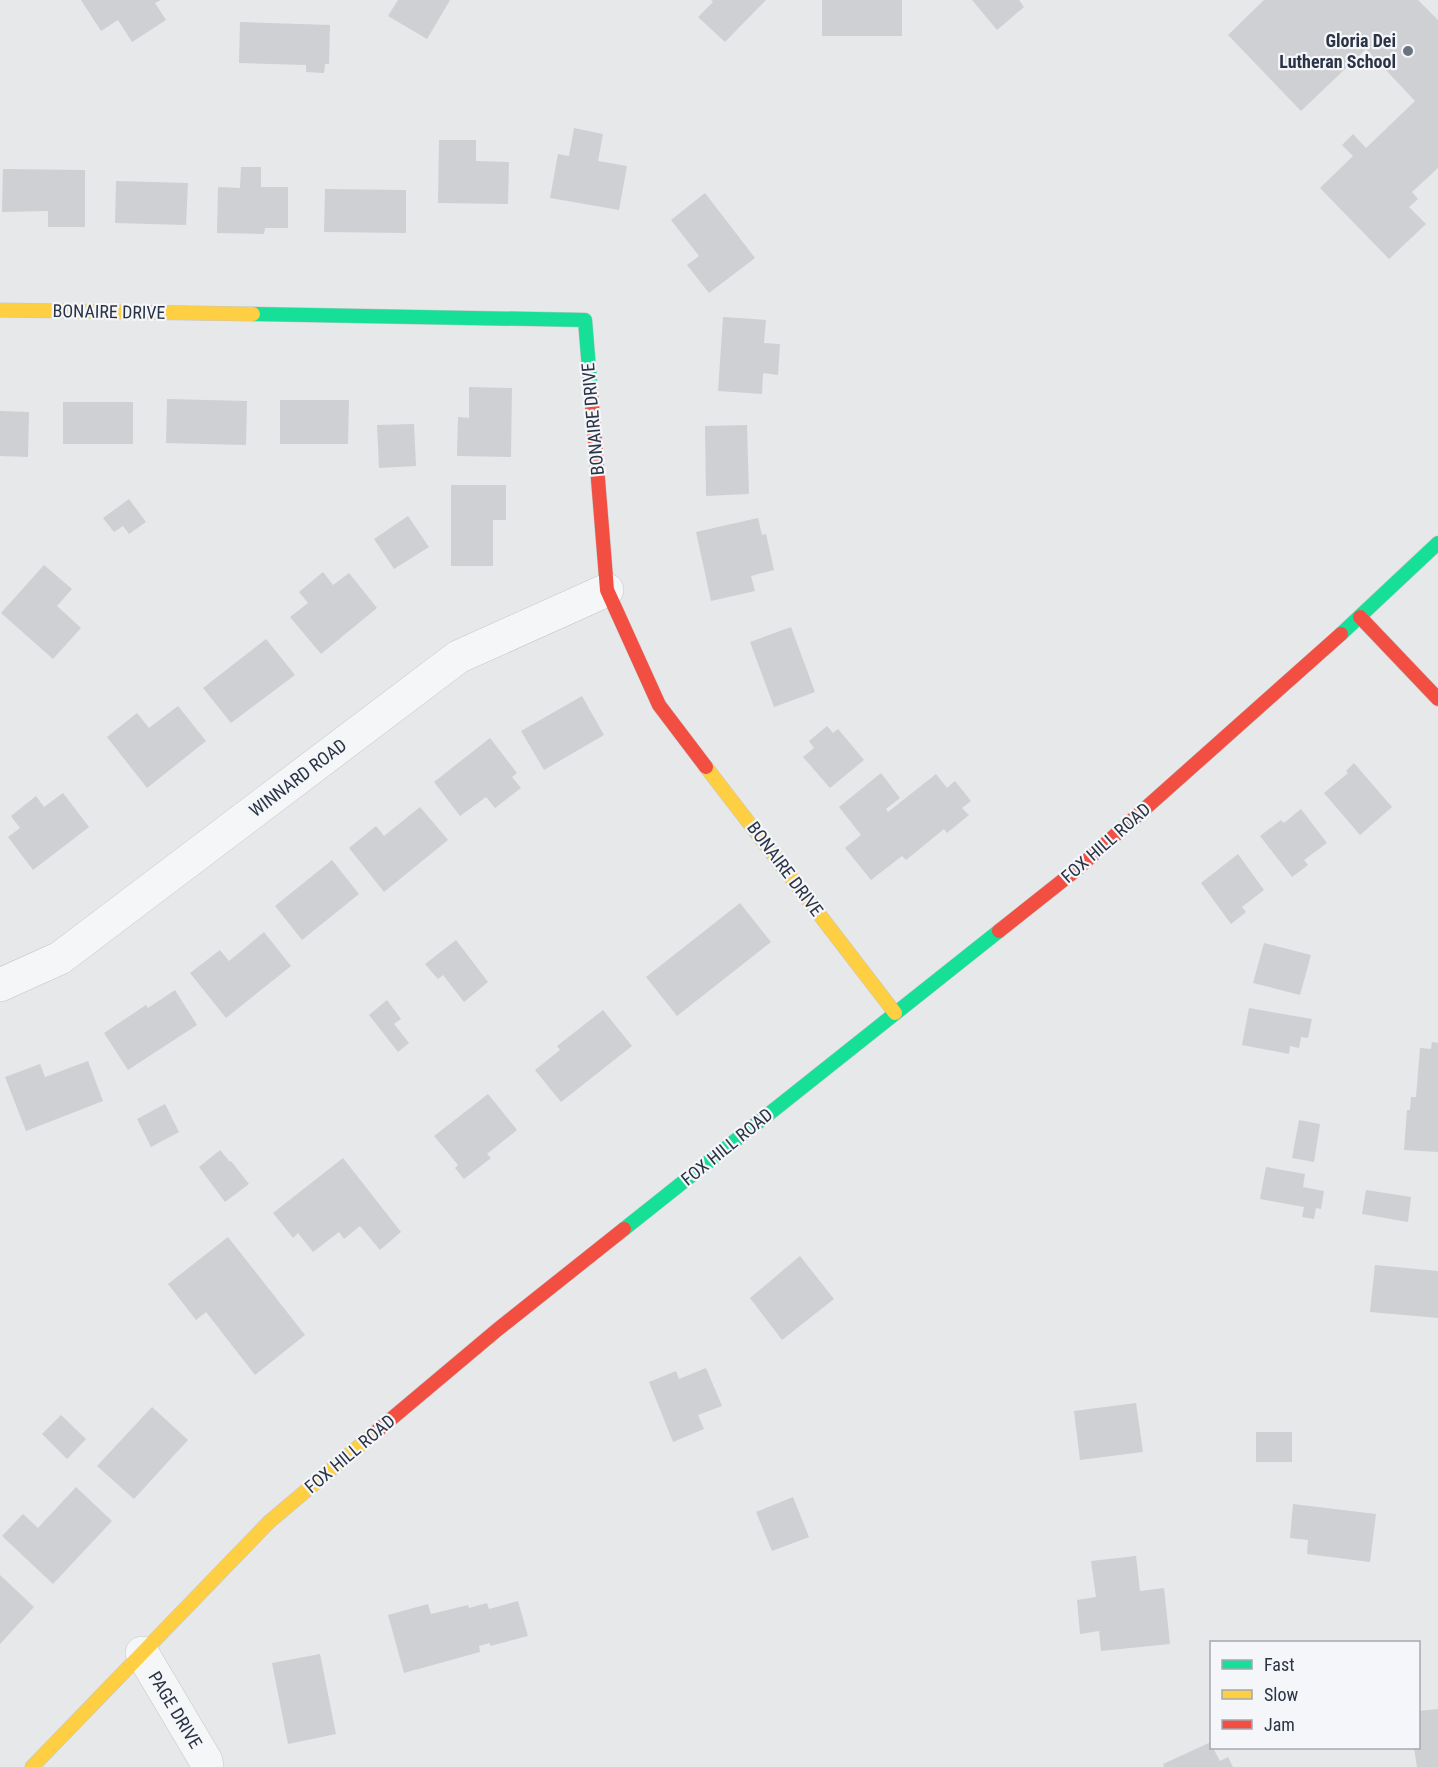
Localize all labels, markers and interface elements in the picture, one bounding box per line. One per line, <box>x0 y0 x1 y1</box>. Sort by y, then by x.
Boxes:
place label: Gloria Dei Lutheran School <box>1279 30 1396 72</box>
marker: Gloria Dei Lutheran School <box>1401 44 1415 58</box>
street label: BONAIRE DRIVE <box>52 300 166 323</box>
street label: BONAIRE DRIVE <box>577 362 608 476</box>
street label: WINNARD ROAD <box>245 734 350 821</box>
street label: FOX HILL ROAD <box>1057 798 1154 887</box>
street label: BONAIRE DRIVE <box>743 817 828 920</box>
street label: FOX HILL ROAD <box>677 1103 776 1190</box>
street label: FOX HILL ROAD <box>300 1410 399 1497</box>
legend <box>1210 1641 1420 1749</box>
text: Fast <box>1264 1654 1295 1675</box>
street label: PAGE DRIVE <box>144 1667 207 1752</box>
text: Slow <box>1264 1684 1299 1705</box>
text: Jam <box>1264 1714 1295 1735</box>

